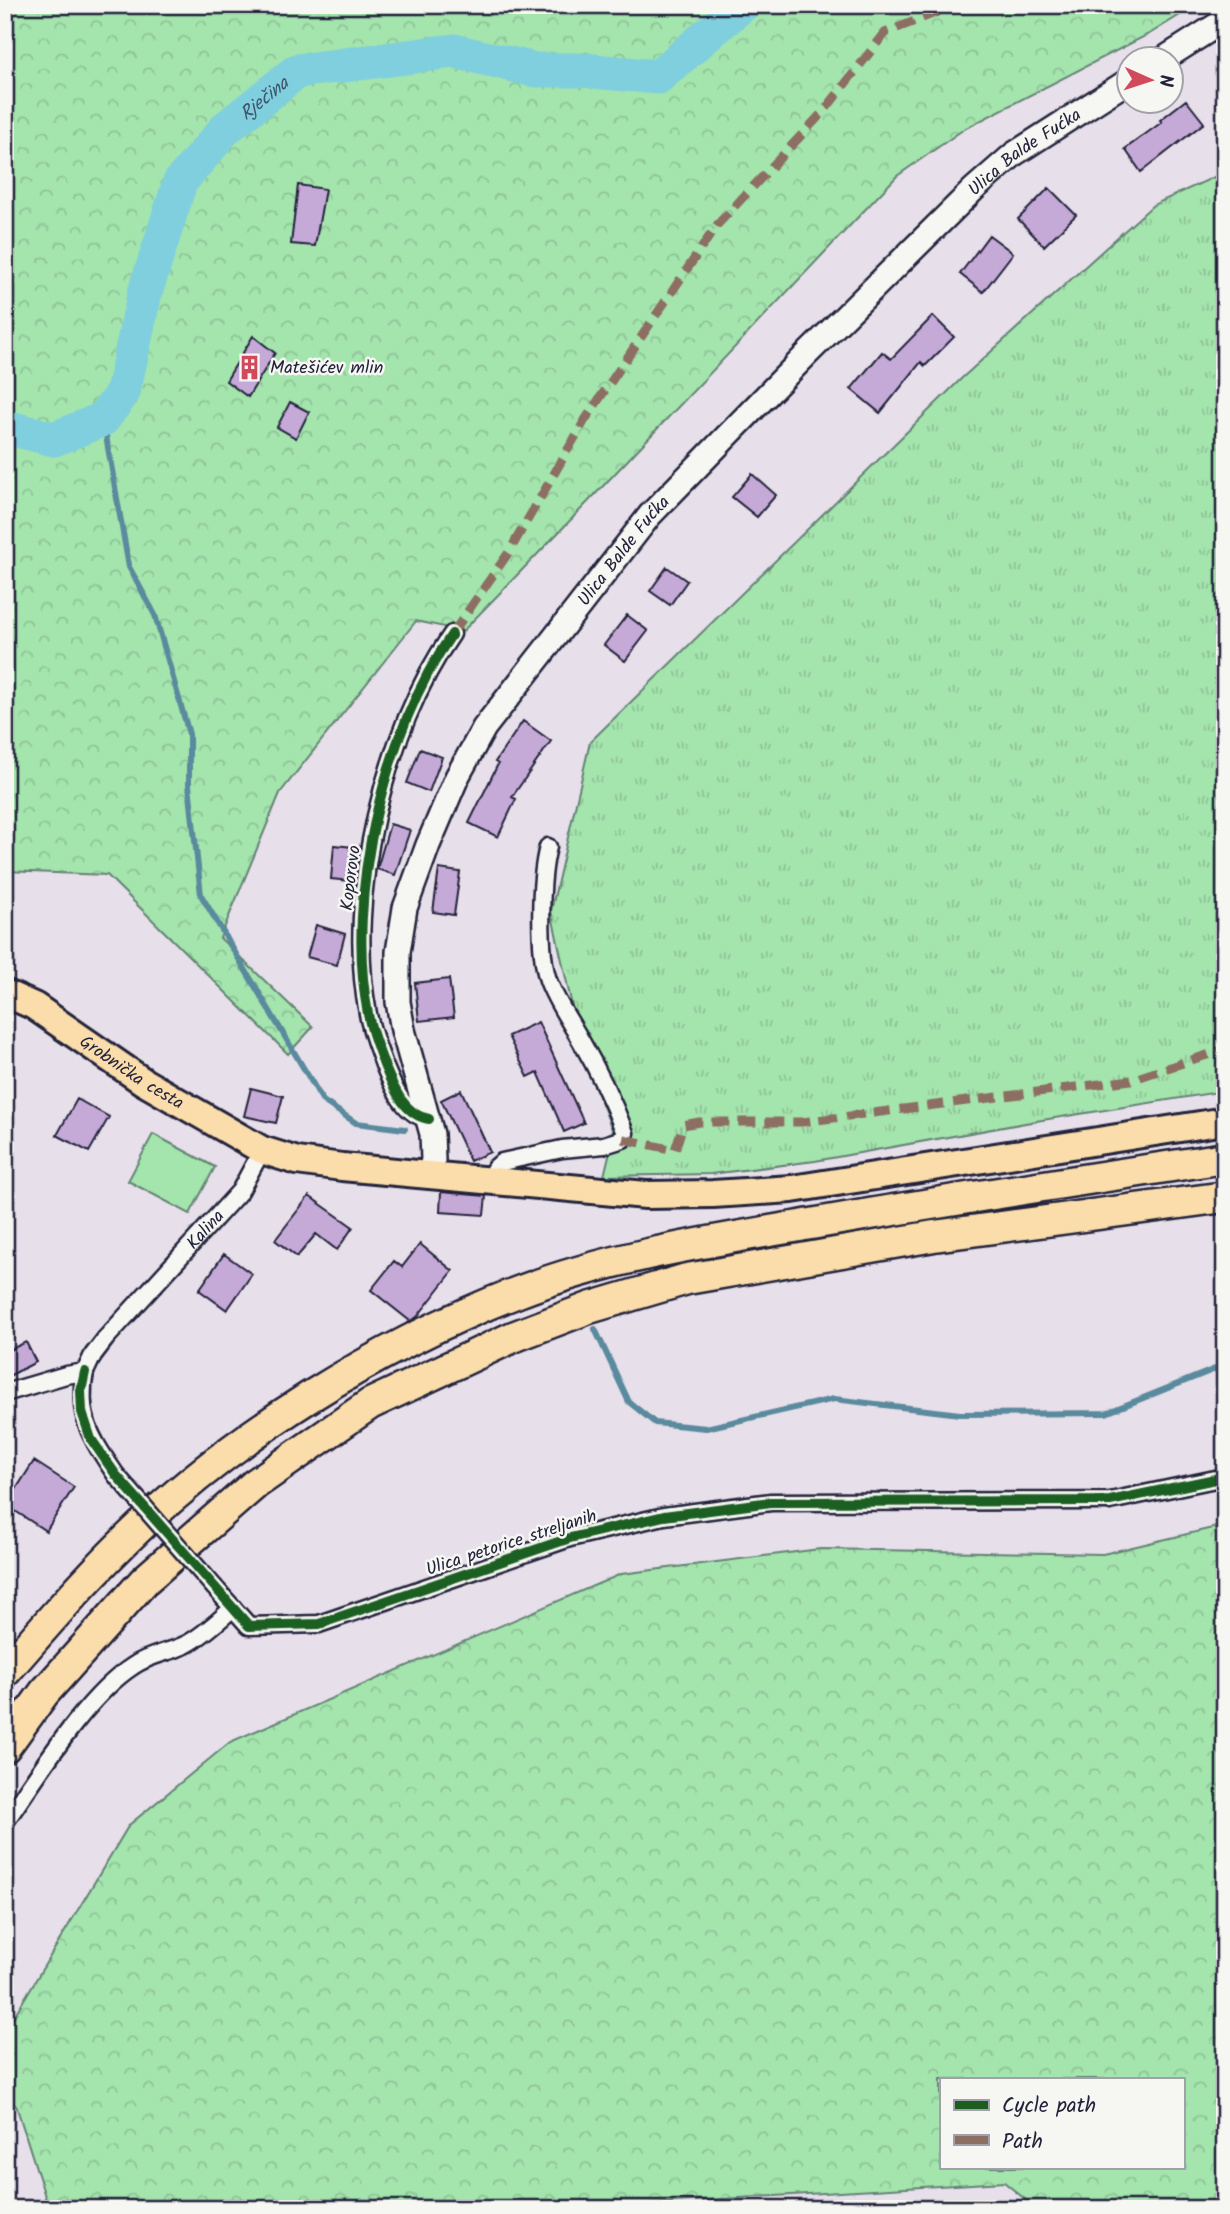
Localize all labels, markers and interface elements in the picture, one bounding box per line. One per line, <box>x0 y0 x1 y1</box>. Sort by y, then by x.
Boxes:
north arrow <box>1114 46 1184 116</box>
water label: Rječina <box>233 69 297 129</box>
text: N <box>1150 74 1180 88</box>
street label: Ulica Balde Fućka <box>962 101 1088 204</box>
building icon: Matešićev mlin <box>236 353 264 381</box>
place label: Matešićev mlin <box>270 354 383 383</box>
street label: Ulica Balde Fućka <box>571 489 677 613</box>
street label: Koporovo <box>333 844 370 912</box>
street label: Grobnička cesta <box>73 1028 189 1118</box>
street label: Kalina <box>180 1204 232 1257</box>
street label: Ulica petorice streljanih <box>422 1502 601 1585</box>
legend <box>940 2078 1184 2168</box>
text: Cycle path <box>1002 2090 1096 2123</box>
text: Path <box>1002 2126 1043 2159</box>

